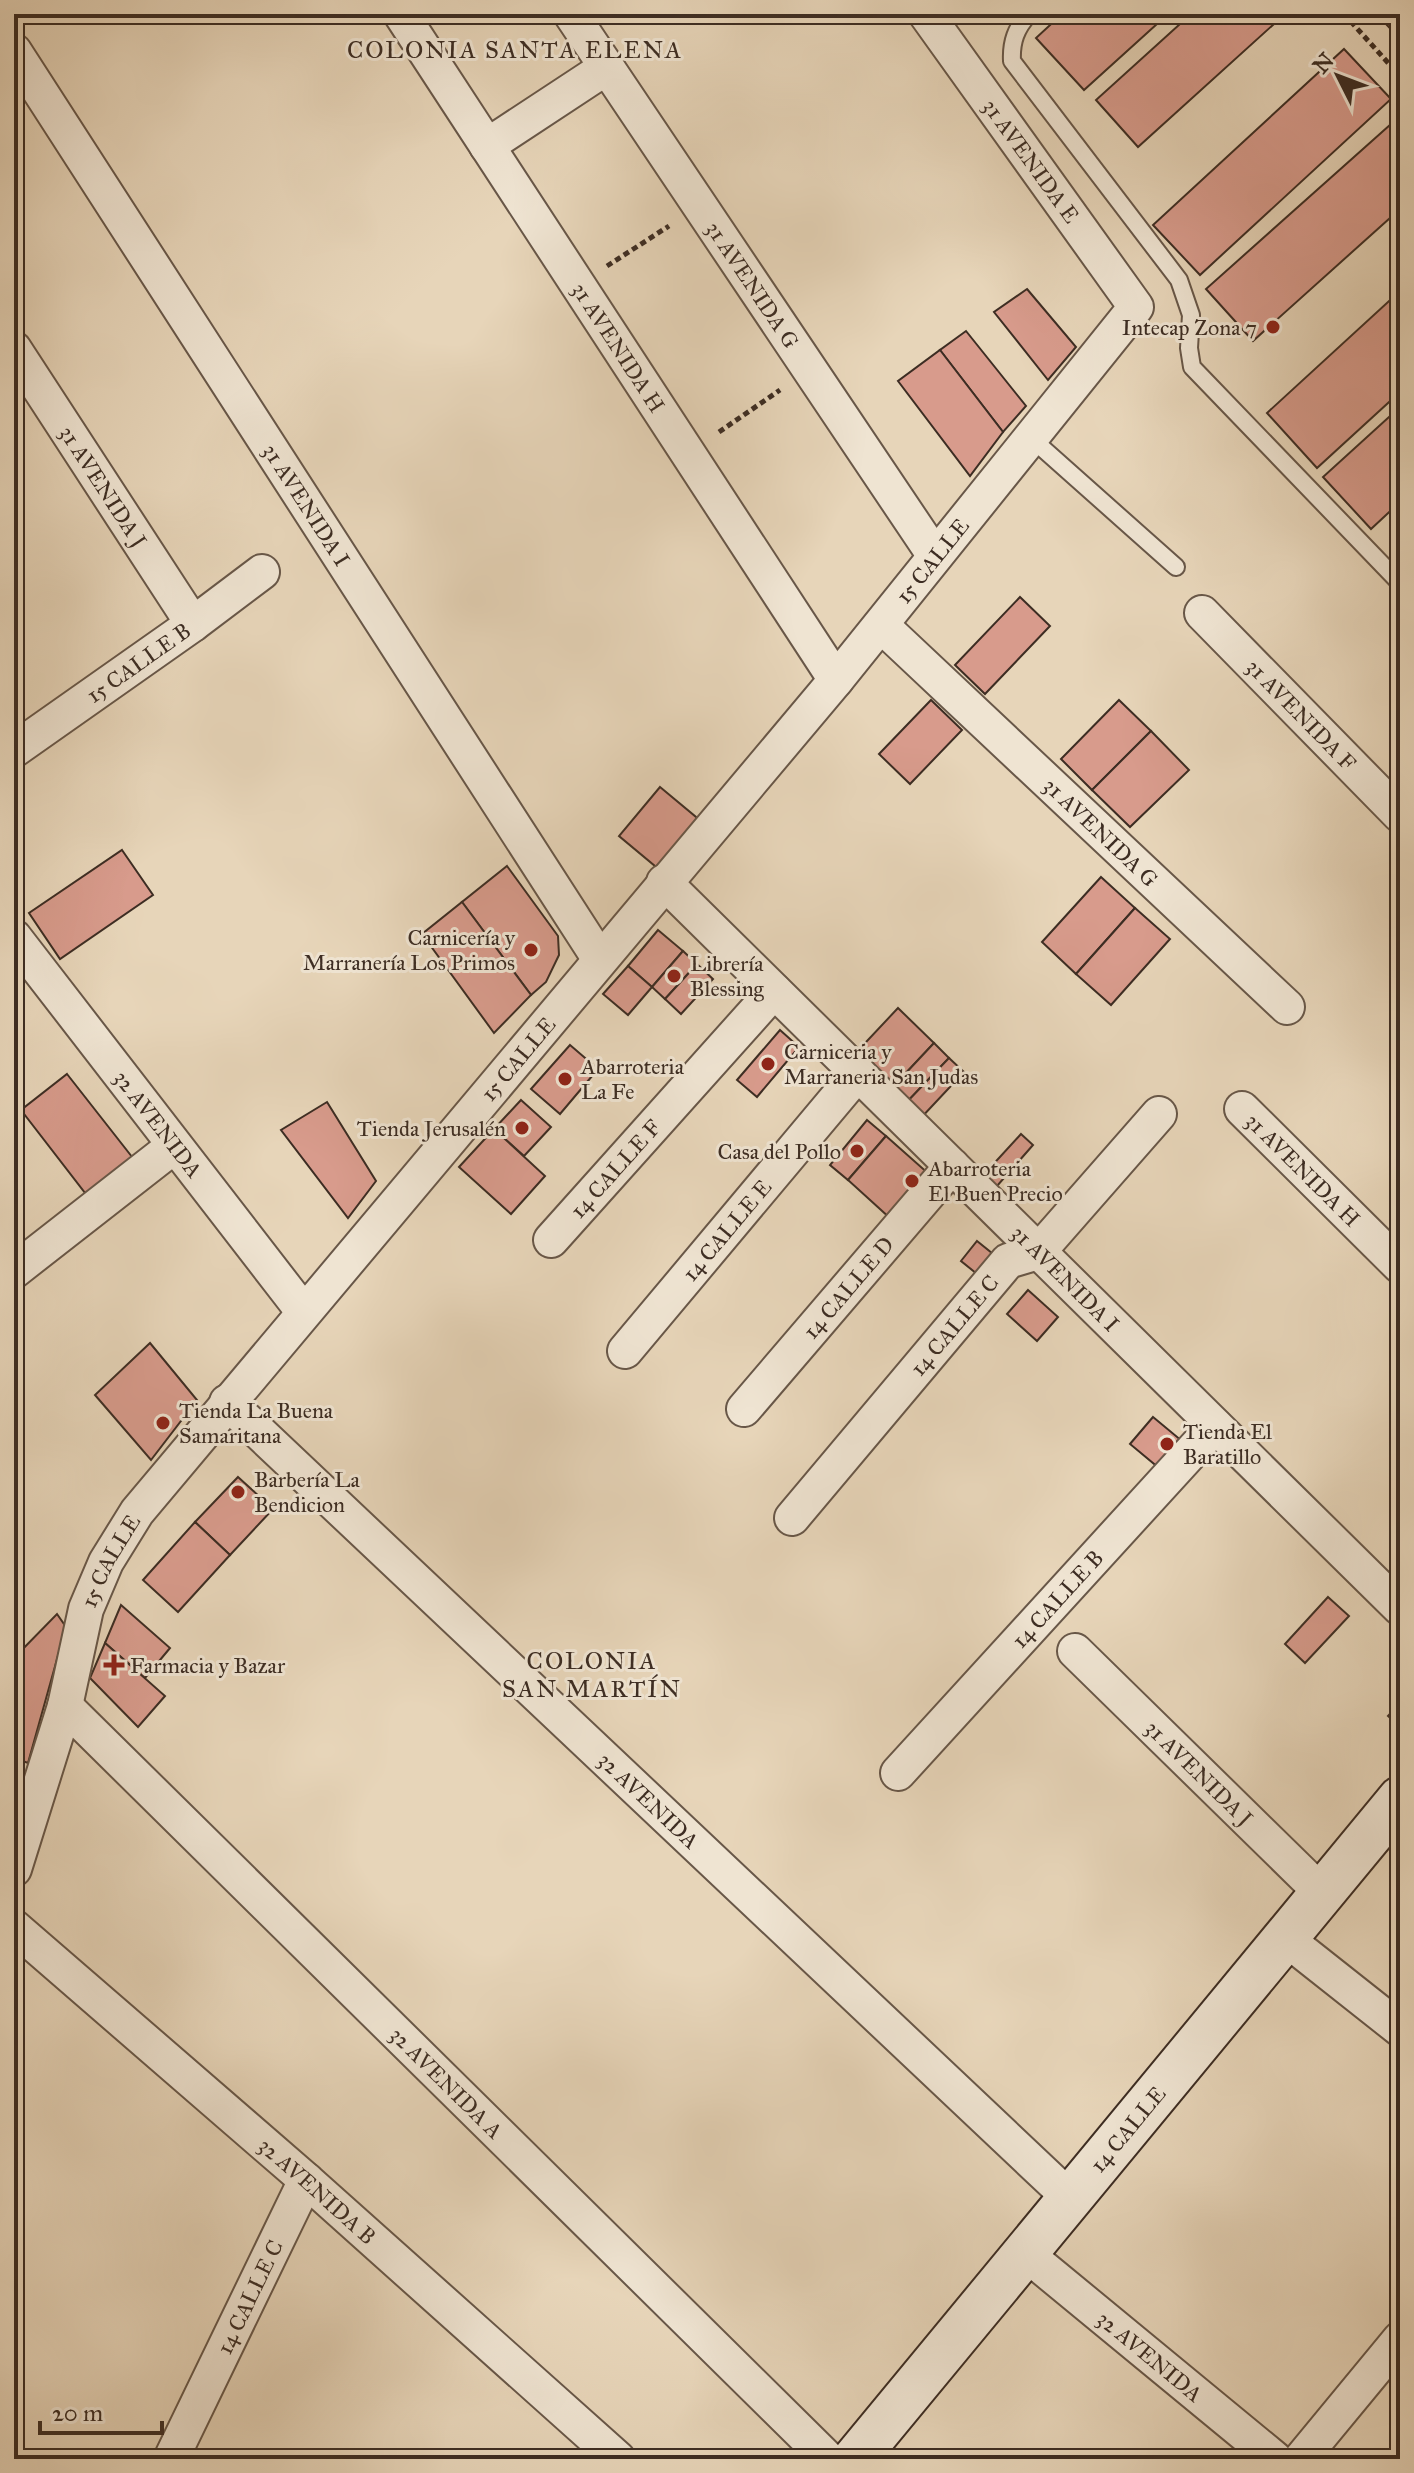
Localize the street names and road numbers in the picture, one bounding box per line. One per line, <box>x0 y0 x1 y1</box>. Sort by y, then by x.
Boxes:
street label: 31 AVENIDA E <box>977 94 1085 229</box>
street label: 31 AVENIDA G <box>700 216 805 353</box>
street label: 31 AVENIDA H <box>566 277 671 417</box>
street label: 31 AVENIDA J <box>54 420 153 553</box>
street label: 31 AVENIDA I <box>257 438 356 571</box>
street label: 15 CALLE <box>890 512 975 609</box>
street label: 15 CALLE B <box>81 617 196 708</box>
street label: 31 AVENIDA F <box>1241 653 1362 776</box>
street label: 31 AVENIDA G <box>1038 772 1164 892</box>
street label: 15 CALLE <box>475 1011 561 1106</box>
street label: 32 AVENIDA <box>108 1065 208 1183</box>
street label: 31 AVENIDA H <box>1240 1107 1366 1232</box>
street label: 14 CALLE F <box>564 1114 666 1223</box>
street label: 14 CALLE E <box>676 1173 777 1286</box>
street label: 31 AVENIDA I <box>1006 1219 1125 1337</box>
street label: 14 CALLE D <box>797 1231 899 1344</box>
street label: 14 CALLE C <box>904 1269 1004 1381</box>
street label: 15 CALLE <box>75 1509 146 1611</box>
street label: 14 CALLE B <box>1006 1544 1109 1653</box>
street label: 31 AVENIDA J <box>1140 1714 1259 1831</box>
street label: 32 AVENIDA <box>593 1746 705 1854</box>
street label: 32 AVENIDA A <box>384 2021 509 2144</box>
street label: 14 CALLE <box>1084 2080 1171 2178</box>
street label: 32 AVENIDA B <box>253 2132 382 2250</box>
street label: 14 CALLE C <box>210 2235 288 2358</box>
street label: 32 AVENIDA <box>1092 2305 1208 2407</box>

